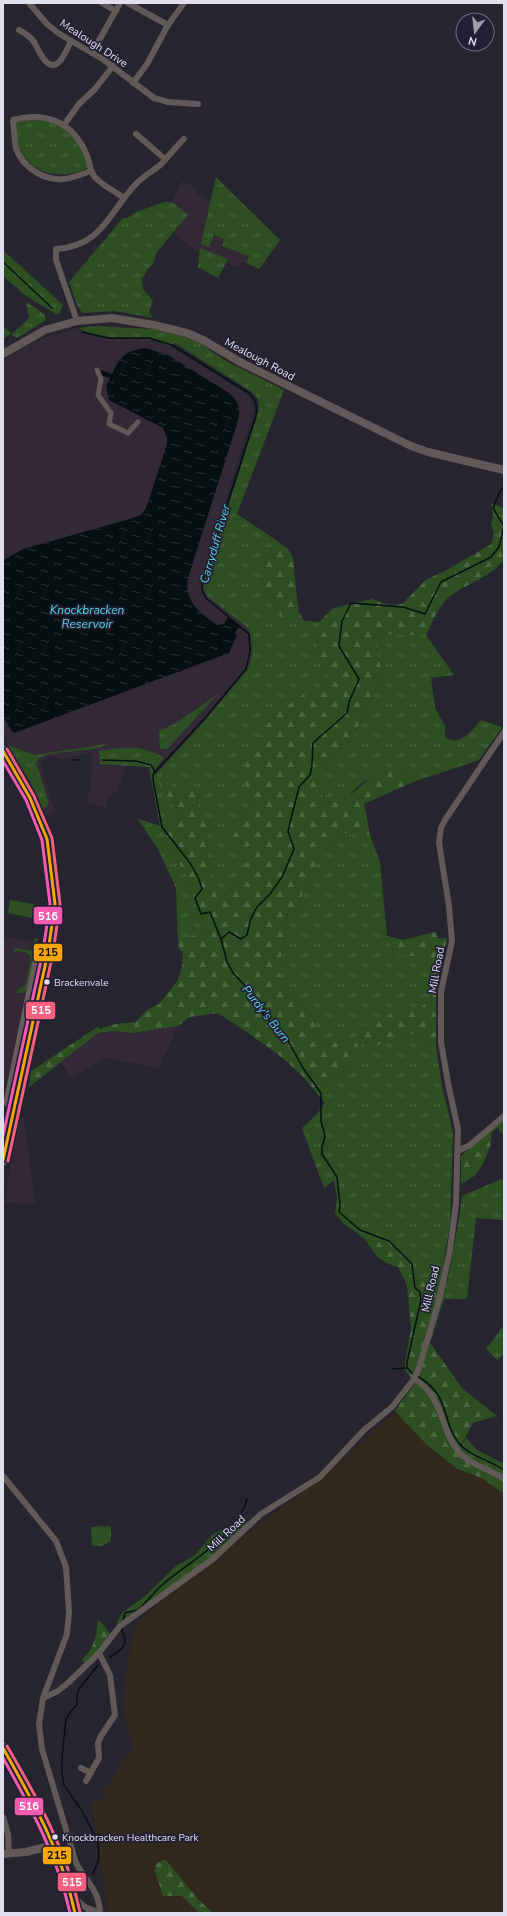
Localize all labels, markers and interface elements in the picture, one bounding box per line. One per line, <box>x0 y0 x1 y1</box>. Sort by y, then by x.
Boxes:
north arrow <box>455 12 495 52</box>
street label: Mealough Drive <box>57 16 131 71</box>
text: N <box>467 33 478 49</box>
street label: Mealough Road <box>222 335 298 384</box>
water label: Carryduff River <box>196 502 234 585</box>
water label: Knockbracken Reservoir <box>50 602 125 632</box>
line badge: 516 <box>33 906 63 925</box>
text: 516 <box>38 909 58 924</box>
line badge: 215 <box>33 943 63 962</box>
text: 215 <box>38 945 58 960</box>
street label: Mill Road <box>425 946 448 994</box>
place label: Brackenvale <box>54 976 109 990</box>
marker: Brackenvale <box>42 977 52 987</box>
water label: Purdy's Burn <box>238 982 294 1046</box>
line badge: 515 <box>25 1001 56 1020</box>
text: 515 <box>31 1003 51 1018</box>
street label: Mill Road <box>418 1265 443 1314</box>
street label: Mill Road <box>204 1512 249 1555</box>
line badge: 516 <box>14 1797 44 1816</box>
text: 516 <box>19 1799 39 1814</box>
place label: Knockbracken Healthcare Park <box>62 1831 199 1845</box>
marker: Knockbracken Healthcare Park <box>50 1832 60 1842</box>
line badge: 215 <box>42 1846 72 1865</box>
text: 215 <box>47 1848 67 1863</box>
line badge: 515 <box>57 1872 87 1892</box>
text: 515 <box>62 1875 82 1890</box>

